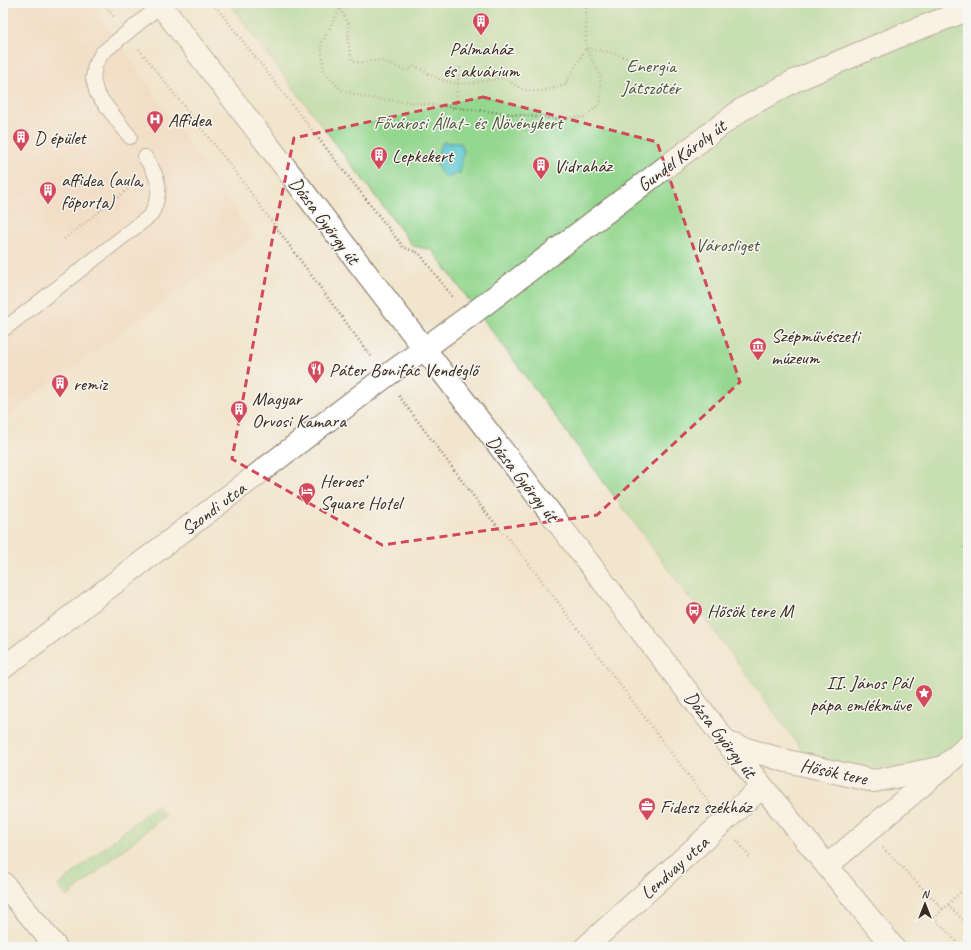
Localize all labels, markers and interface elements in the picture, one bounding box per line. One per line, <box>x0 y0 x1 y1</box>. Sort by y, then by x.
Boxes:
building icon: Pálmaház és akvárium <box>471 11 491 36</box>
place label: Pálmaház és akvárium <box>443 37 520 83</box>
park label: Energia Játszótér <box>621 54 683 100</box>
place label: Affidea <box>168 108 213 132</box>
hospital icon: Affidea <box>145 109 165 134</box>
park label: Fővárosi Állat- és Növénykert <box>374 111 564 135</box>
street label: Gundel Károly út <box>632 114 732 197</box>
place label: D épület <box>34 126 87 150</box>
building icon: D épület <box>11 127 31 152</box>
place label: Lepkekert <box>392 144 455 168</box>
building icon: Lepkekert <box>369 145 389 170</box>
place label: Vidraház <box>554 154 614 178</box>
building icon: Vidraház <box>531 155 551 180</box>
place label: affidea (aula, főporta) <box>61 168 144 214</box>
street label: Dózsa György út <box>283 172 366 271</box>
building icon: affidea (aula, főporta) <box>38 180 58 205</box>
park label: Városliget <box>695 233 761 257</box>
place label: Szépművészeti múzeum <box>771 324 862 370</box>
museum icon: Szépművészeti múzeum <box>748 336 768 361</box>
place label: Páter Bonifác Vendéglő <box>329 358 481 382</box>
restaurant icon: Páter Bonifác Vendéglő <box>306 359 326 384</box>
place label: remiz <box>73 372 108 396</box>
building icon: remiz <box>50 373 70 398</box>
place label: Magyar Orvosi Kamara <box>252 387 347 433</box>
building icon: Magyar Orvosi Kamara <box>229 399 249 424</box>
street label: Dózsa György út <box>481 430 565 528</box>
place label: Heroes' Square Hotel <box>320 469 405 515</box>
street label: Szondi utca <box>177 476 252 541</box>
hotel icon: Heroes' Square Hotel <box>297 481 317 506</box>
place label: Hősök tere M <box>707 599 795 623</box>
bus stop icon: Hősök tere M <box>684 600 704 625</box>
place label: II. János Pál pápa emlékműve <box>810 671 915 717</box>
place icon: II. János Pál pápa emlékműve <box>914 683 934 708</box>
street label: Dózsa György út <box>679 686 763 784</box>
street label: Hősök tere <box>798 753 871 791</box>
place label: Fidesz székház <box>660 795 754 819</box>
office icon: Fidesz székház <box>637 796 657 821</box>
street label: Lendvay utca <box>635 830 715 905</box>
north arrow <box>905 884 945 924</box>
text: N <box>922 887 931 901</box>

